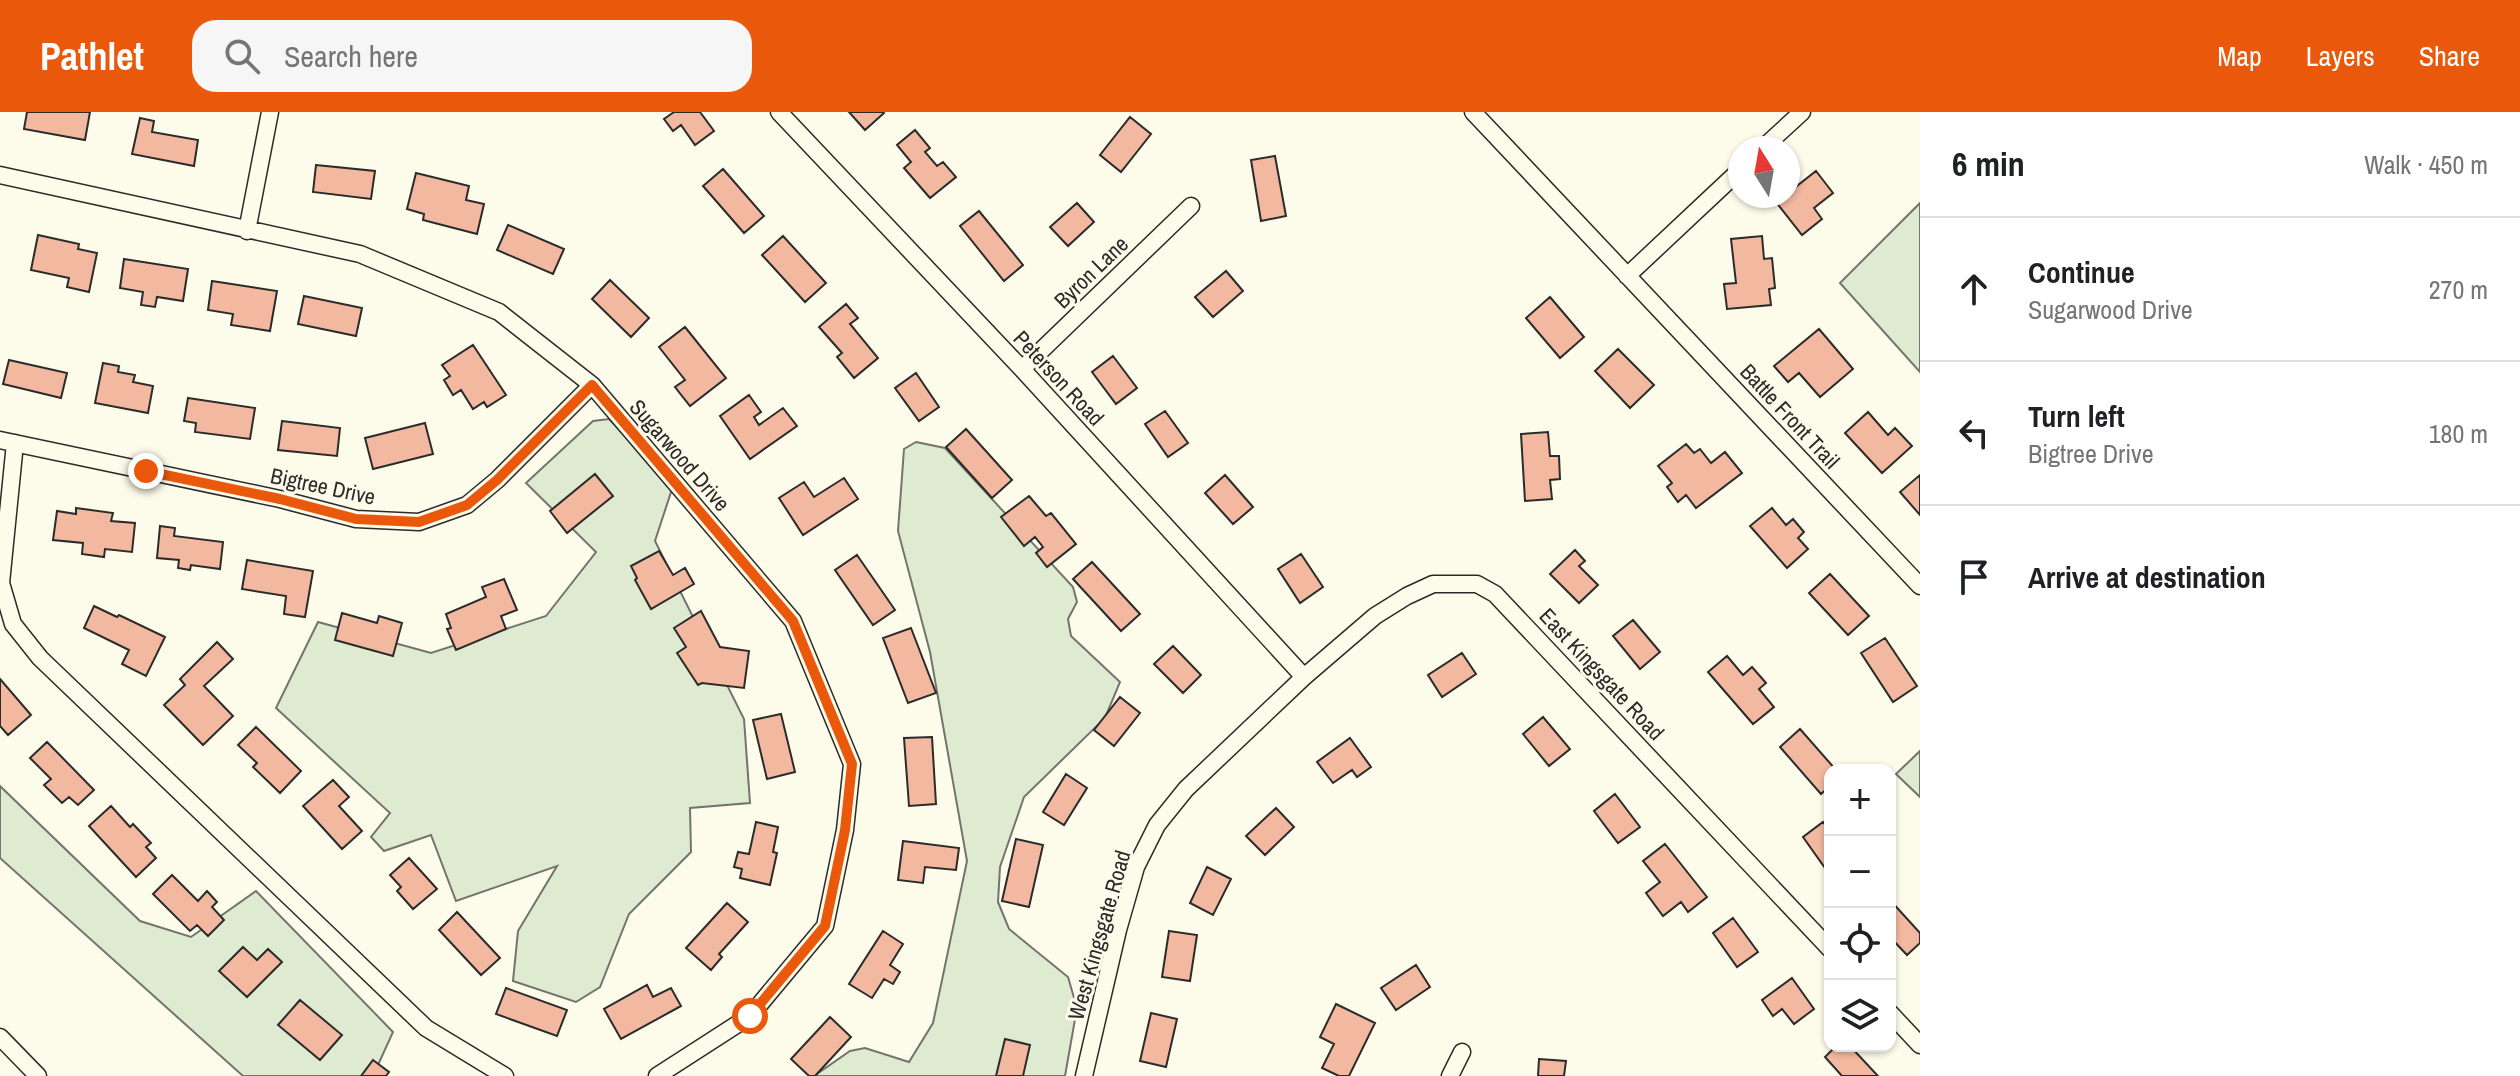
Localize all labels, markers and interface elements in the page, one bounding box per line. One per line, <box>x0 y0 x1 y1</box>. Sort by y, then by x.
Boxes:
search box <box>192 20 752 92</box>
text: Pathlet <box>40 31 144 82</box>
icon: search <box>220 34 264 78</box>
text: Search here <box>284 36 418 76</box>
text: Map <box>2217 37 2262 75</box>
text: Layers <box>2306 37 2375 75</box>
text: Share <box>2419 37 2480 75</box>
north arrow <box>1728 136 1800 208</box>
text: 6 min <box>1952 141 2025 187</box>
text: Walk · 450 m <box>2364 147 2488 182</box>
street label: Byron Lane <box>1047 229 1135 315</box>
text: Continue <box>2028 252 2135 292</box>
icon: ahead <box>1952 267 1996 311</box>
text: 270 m <box>2429 272 2488 307</box>
text: Sugarwood Drive <box>2028 292 2193 327</box>
street label: Peterson Road <box>1007 324 1111 432</box>
street label: Battle Front Trail <box>1734 357 1846 475</box>
street label: Sugarwood Drive <box>623 393 737 517</box>
text: Turn left <box>2028 396 2125 436</box>
icon: left <box>1952 411 1996 455</box>
text: 180 m <box>2429 416 2488 451</box>
text: Bigtree Drive <box>2028 436 2154 471</box>
route end <box>128 453 164 489</box>
street label: Bigtree Drive <box>268 460 378 512</box>
icon: arrive <box>1952 555 1996 599</box>
text: Arrive at destination <box>2028 557 2266 597</box>
street label: East Kingsgate Road <box>1533 601 1671 747</box>
map controls <box>1824 764 1896 1052</box>
button: + <box>1824 764 1896 836</box>
button: − <box>1824 836 1896 908</box>
street label: West Kingsgate Road <box>1060 847 1138 1023</box>
button: locate <box>1824 908 1896 980</box>
button: layers <box>1824 980 1896 1052</box>
route start <box>732 998 768 1034</box>

